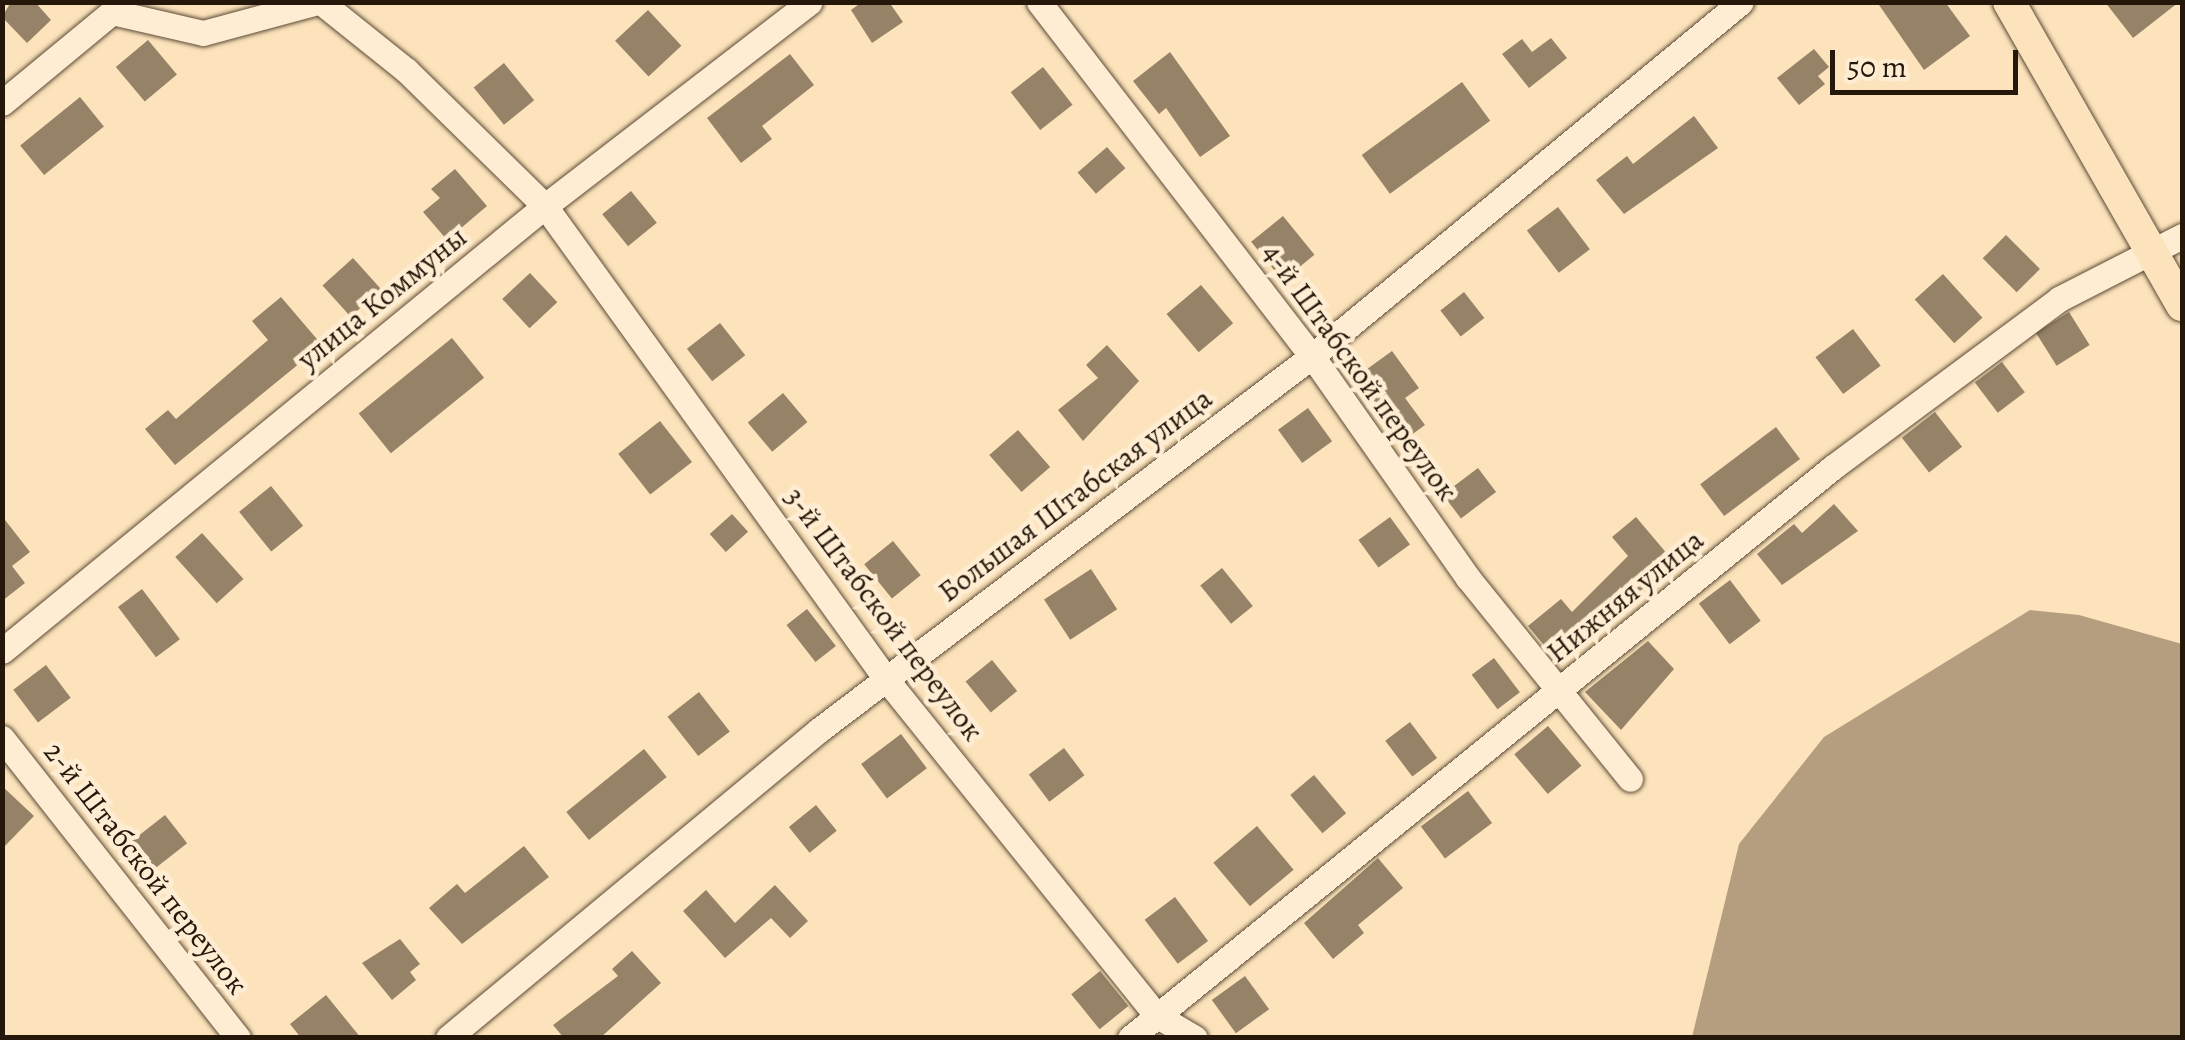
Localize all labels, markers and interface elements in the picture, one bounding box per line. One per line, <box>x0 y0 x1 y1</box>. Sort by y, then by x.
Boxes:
scale bar <box>1835 30 2022 92</box>
text: 50 m <box>1847 47 1907 87</box>
street label: улица Коммуны <box>290 219 474 377</box>
street label: 4-й Штабской переулок <box>1254 236 1466 508</box>
street label: Большая Штабская улица <box>931 380 1219 610</box>
street label: 3-й Штабской переулок <box>777 480 991 748</box>
street label: Нижняя улица <box>1539 522 1711 670</box>
street label: 2-й Штабской переулок <box>36 735 256 1001</box>

